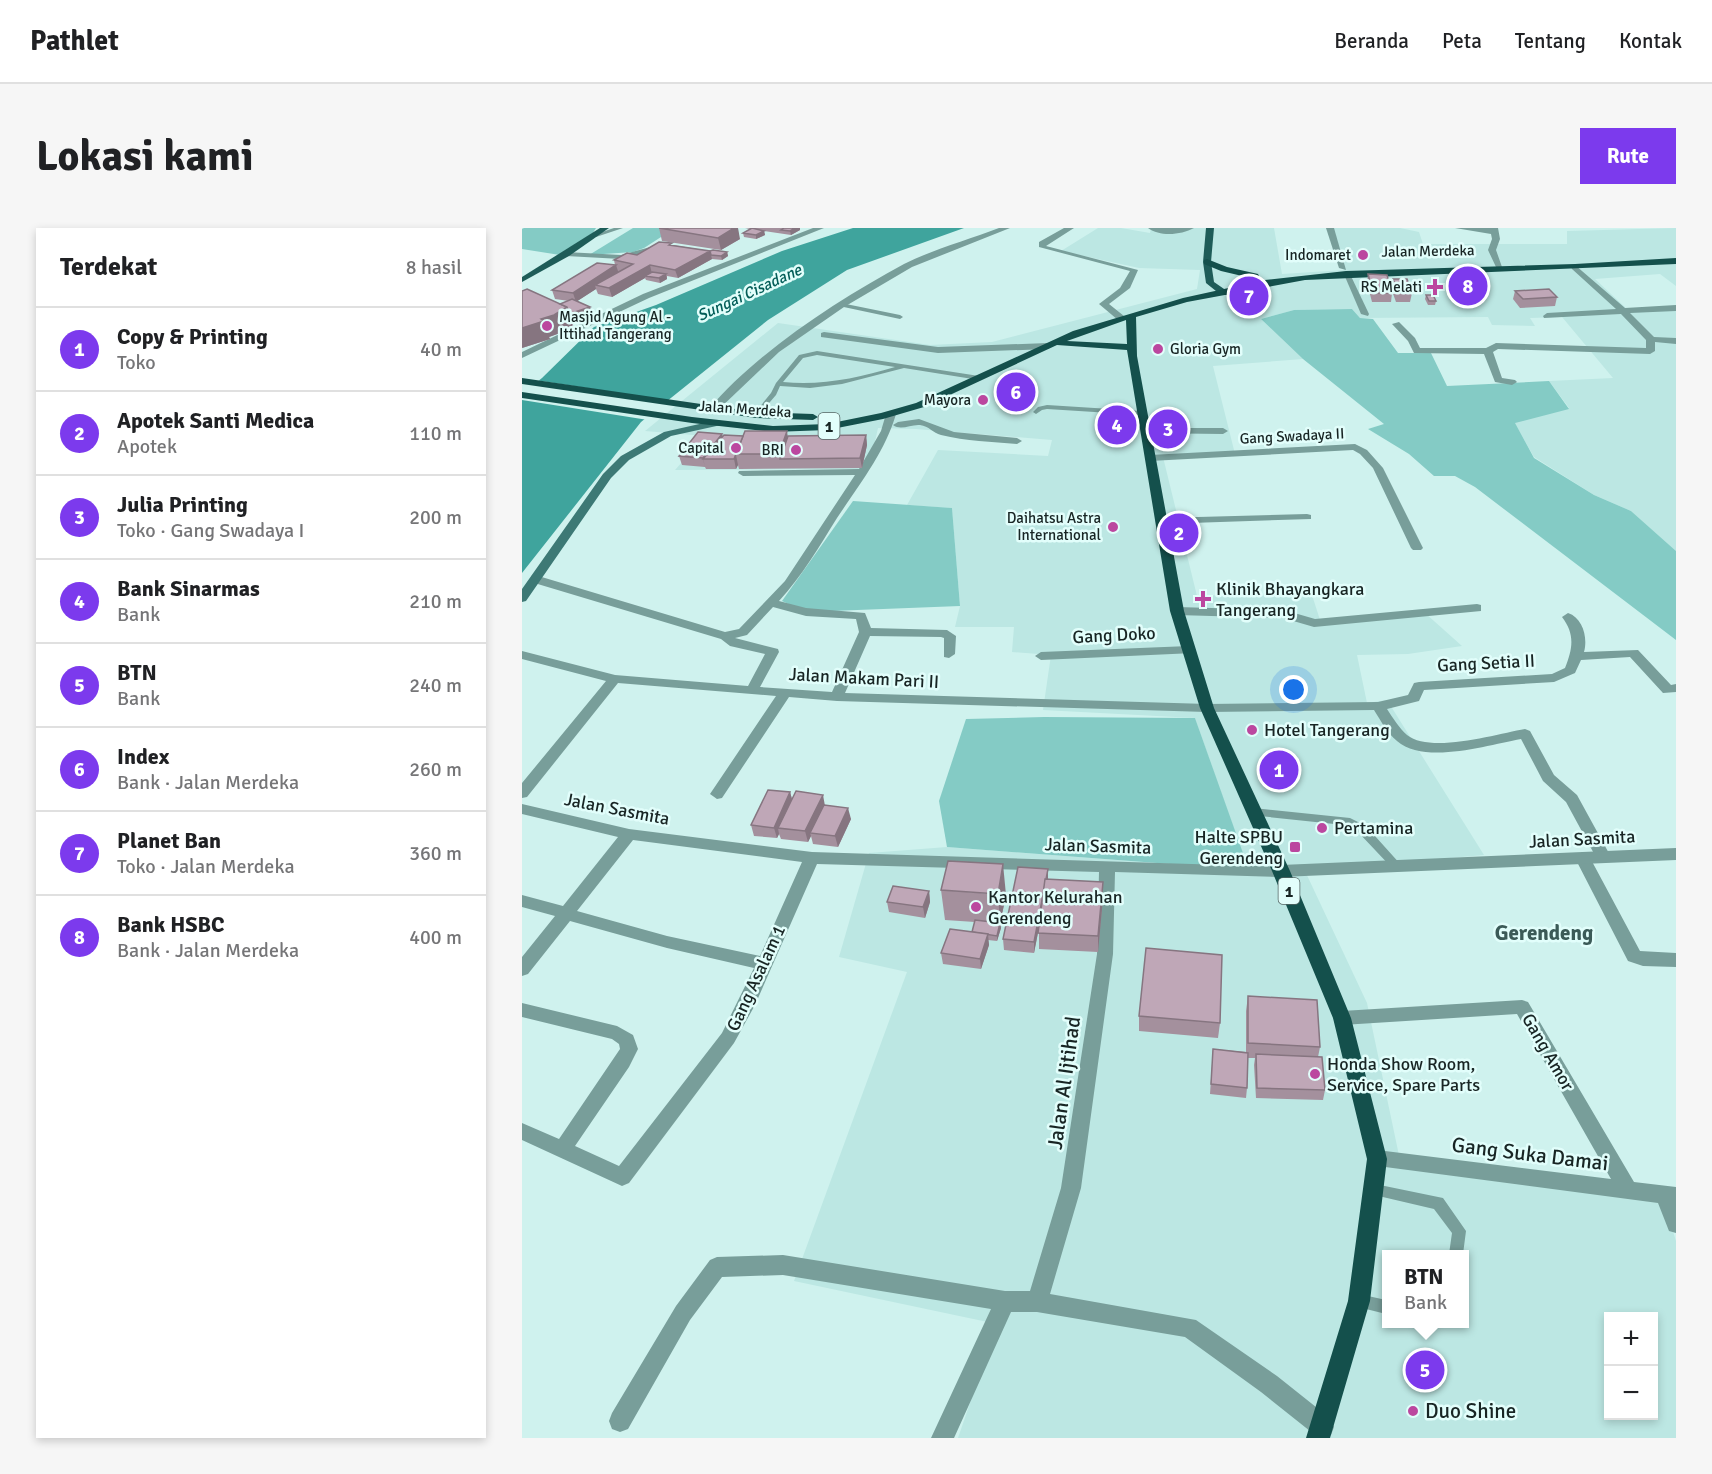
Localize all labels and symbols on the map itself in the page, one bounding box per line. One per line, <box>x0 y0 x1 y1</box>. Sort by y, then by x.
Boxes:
street label: Jalan Merdeka <box>1381 241 1475 261</box>
place label: Indomaret <box>1285 246 1351 264</box>
marker: Indomaret <box>1356 248 1370 262</box>
water label: Sungai Cisadane <box>694 260 806 326</box>
pin: 8 <box>1448 264 1488 308</box>
pin: 7 <box>1230 274 1268 318</box>
place label: RS Melati <box>1360 278 1422 296</box>
marker: RS Melati <box>1426 278 1444 296</box>
place label: Masjid Agung Al - Ittihad Tangerang <box>559 308 672 343</box>
marker: Masjid Agung Al - Ittihad Tangerang <box>540 319 554 333</box>
place label: Gloria Gym <box>1170 340 1241 358</box>
marker: Gloria Gym <box>1151 342 1165 356</box>
pin: 6 <box>996 370 1036 414</box>
place label: Mayora <box>924 391 971 409</box>
marker: Mayora <box>976 393 990 407</box>
street label: Jalan Merdeka <box>698 397 792 421</box>
pin: 4 <box>1098 402 1136 448</box>
pin: 3 <box>1148 406 1188 452</box>
road number: 1 <box>818 413 840 439</box>
street label: Gang Swadaya II <box>1239 424 1345 448</box>
place label: Capital <box>678 439 724 457</box>
marker: Capital <box>729 441 743 455</box>
place label: BRI <box>762 441 784 459</box>
marker: BRI <box>789 443 803 457</box>
place label: Daihatsu Astra International <box>1007 509 1101 544</box>
pin: 2 <box>1160 510 1198 556</box>
marker: Daihatsu Astra International <box>1106 520 1120 534</box>
place label: Klinik Bhayangkara Tangerang <box>1216 578 1365 621</box>
marker: Klinik Bhayangkara Tangerang <box>1194 590 1212 608</box>
street label: Gang Doko <box>1072 622 1156 648</box>
street label: Gang Setia II <box>1437 649 1535 677</box>
street label: Jalan Makam Pari II <box>788 663 940 693</box>
your location <box>1279 675 1308 704</box>
place label: Hotel Tangerang <box>1264 719 1390 741</box>
marker: Hotel Tangerang <box>1245 723 1259 737</box>
pin: 1 <box>1260 748 1299 792</box>
street label: Jalan Sasmita <box>563 788 671 830</box>
place label: Pertamina <box>1334 817 1413 839</box>
marker: Pertamina <box>1315 821 1329 835</box>
street label: Jalan Sasmita <box>1528 825 1636 853</box>
place label: Halte SPBU Gerendeng <box>1194 826 1283 869</box>
street label: Jalan Sasmita <box>1044 833 1152 859</box>
marker: Halte SPBU Gerendeng <box>1288 840 1302 854</box>
road number: 1 <box>1278 878 1299 904</box>
place label: Kantor Kelurahan Gerendeng <box>988 886 1122 929</box>
marker: Kantor Kelurahan Gerendeng <box>969 900 983 914</box>
district label: Gerendeng <box>1495 920 1593 946</box>
street label: Gang Asalam 1 <box>722 921 790 1035</box>
street label: Gang Amor <box>1517 1010 1579 1095</box>
street label: Jalan Al Ijtihad <box>1042 1015 1086 1151</box>
place label: Honda Show Room, Service, Spare Parts <box>1327 1053 1480 1096</box>
marker: Honda Show Room, Service, Spare Parts <box>1308 1067 1322 1081</box>
street label: Gang Suka Damai <box>1450 1132 1610 1176</box>
pin: 5 <box>1406 1348 1444 1392</box>
place label: Duo Shine <box>1425 1398 1516 1424</box>
marker: Duo Shine <box>1406 1404 1420 1418</box>

